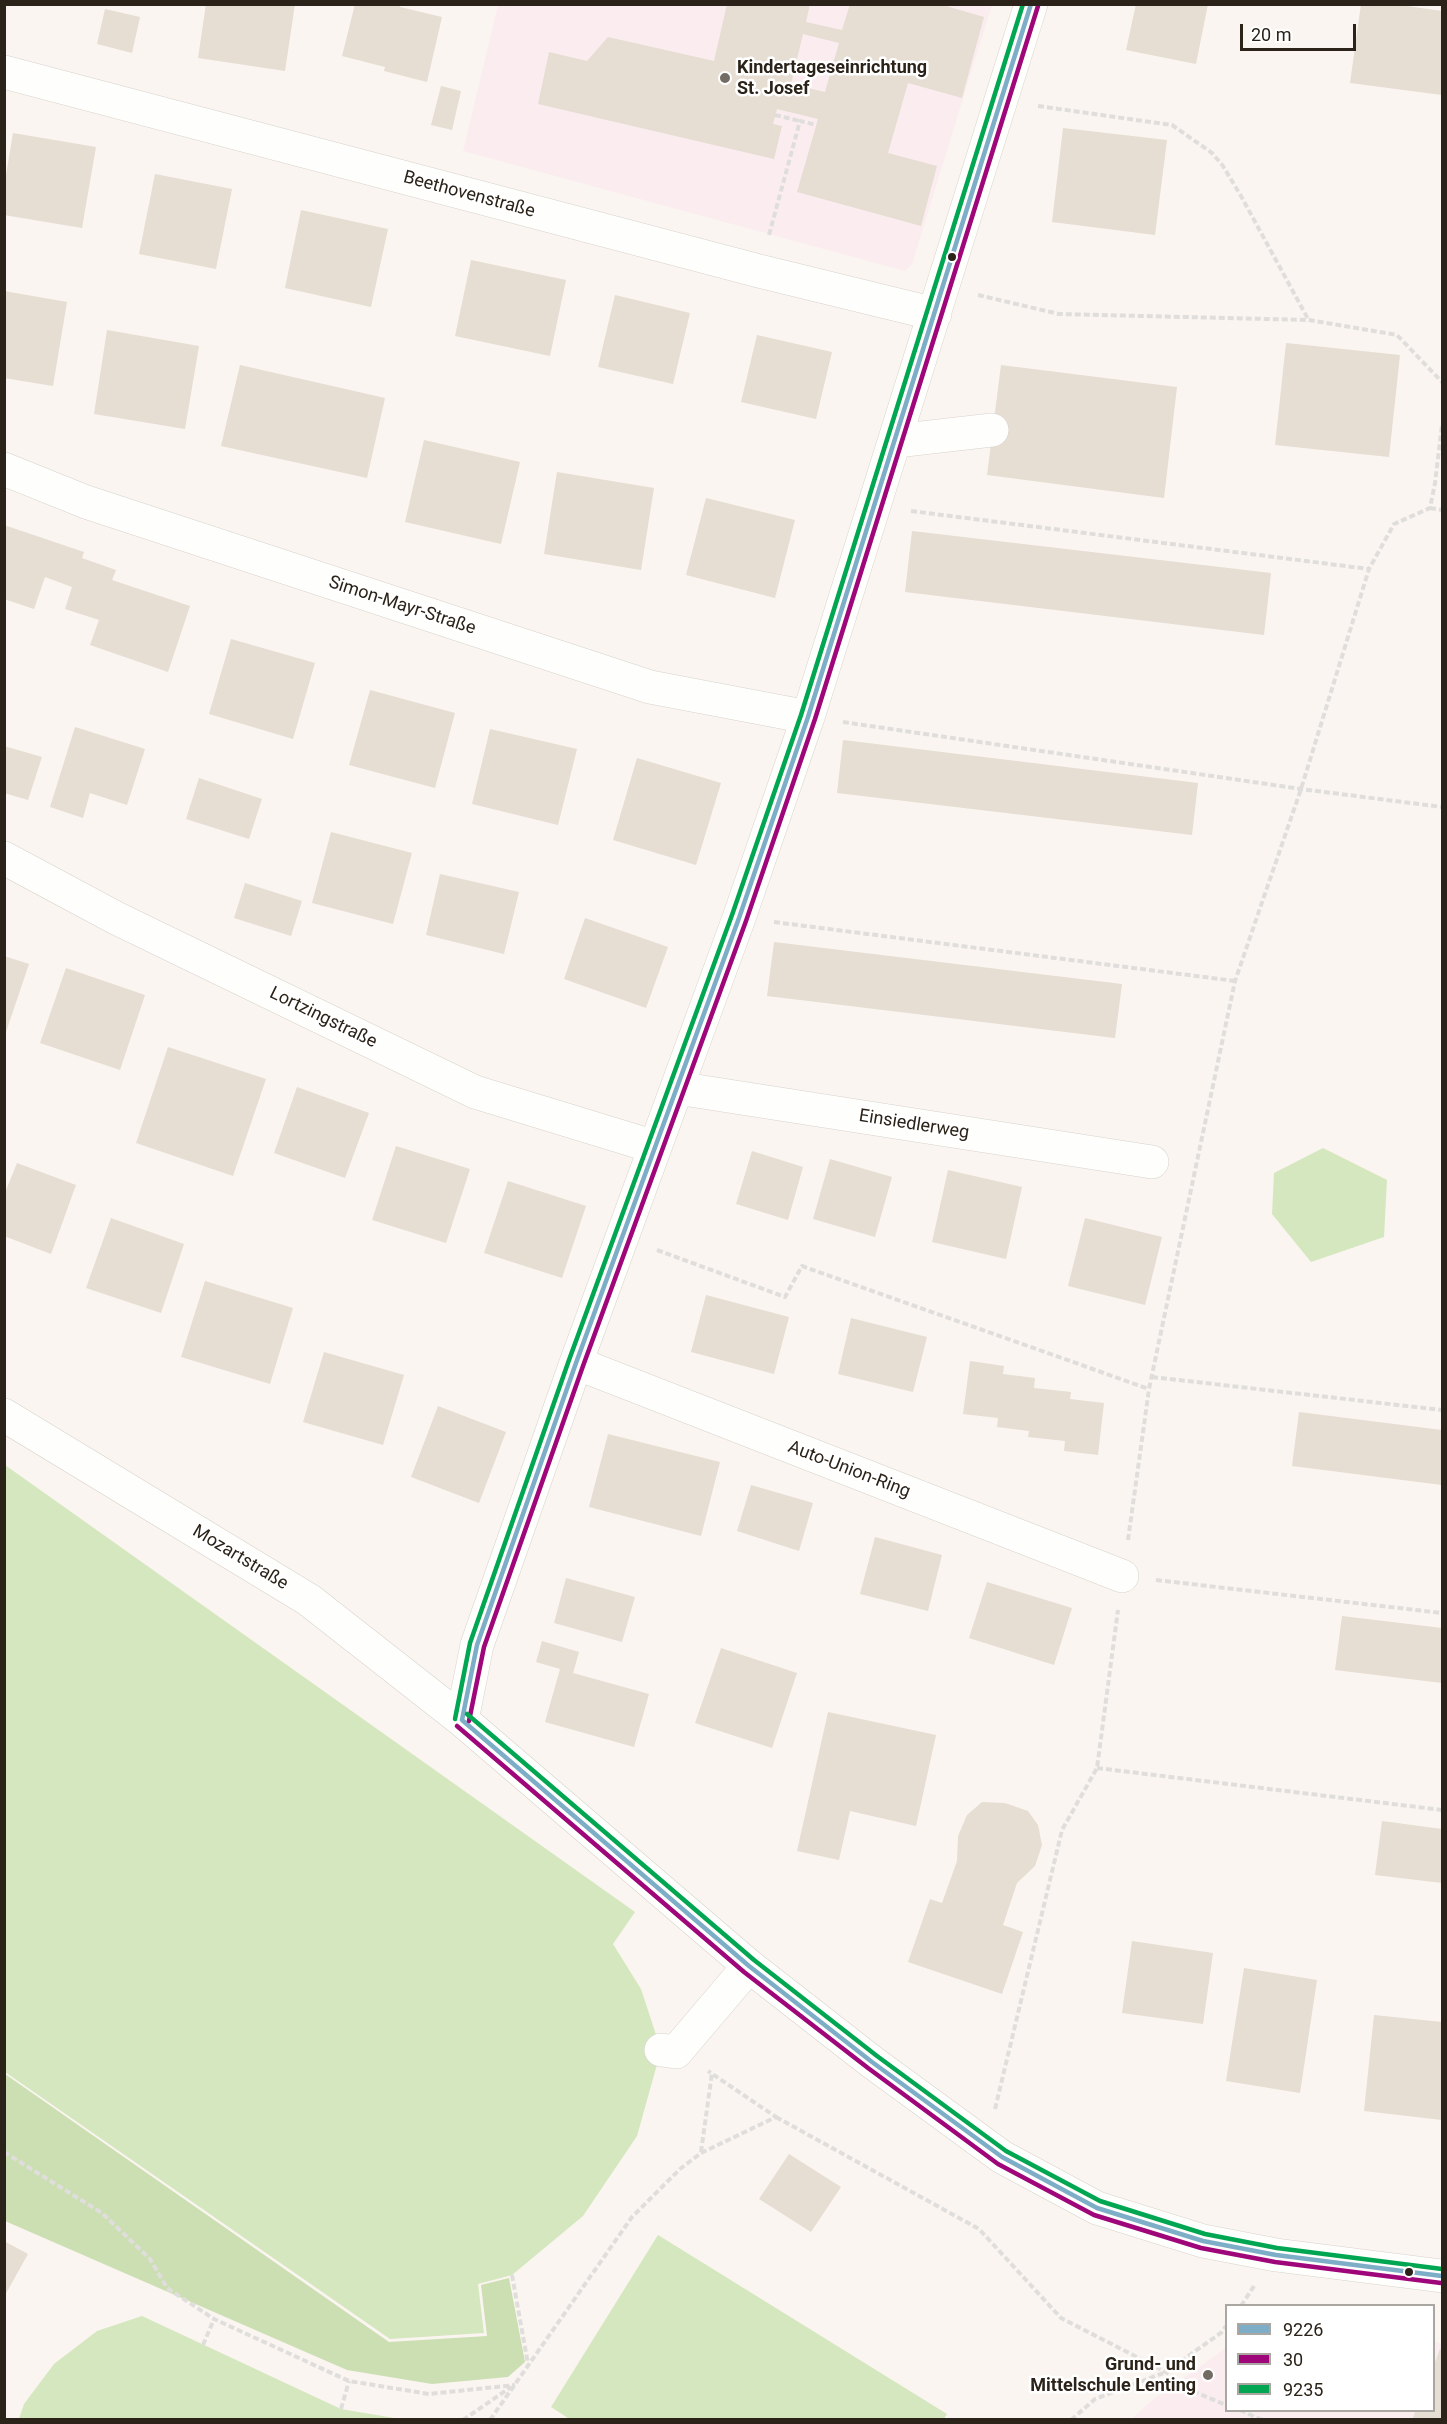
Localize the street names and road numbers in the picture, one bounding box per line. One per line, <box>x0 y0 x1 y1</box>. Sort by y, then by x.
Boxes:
street label: Beethovenstraße <box>401 167 537 223</box>
street label: Simon-Mayr-Straße <box>326 572 478 640</box>
street label: Lortzingstraße <box>266 983 380 1053</box>
street label: Einsiedlerweg <box>857 1106 971 1144</box>
street label: Auto-Union-Ring <box>785 1437 913 1503</box>
street label: Mozartstraße <box>188 1521 292 1595</box>

